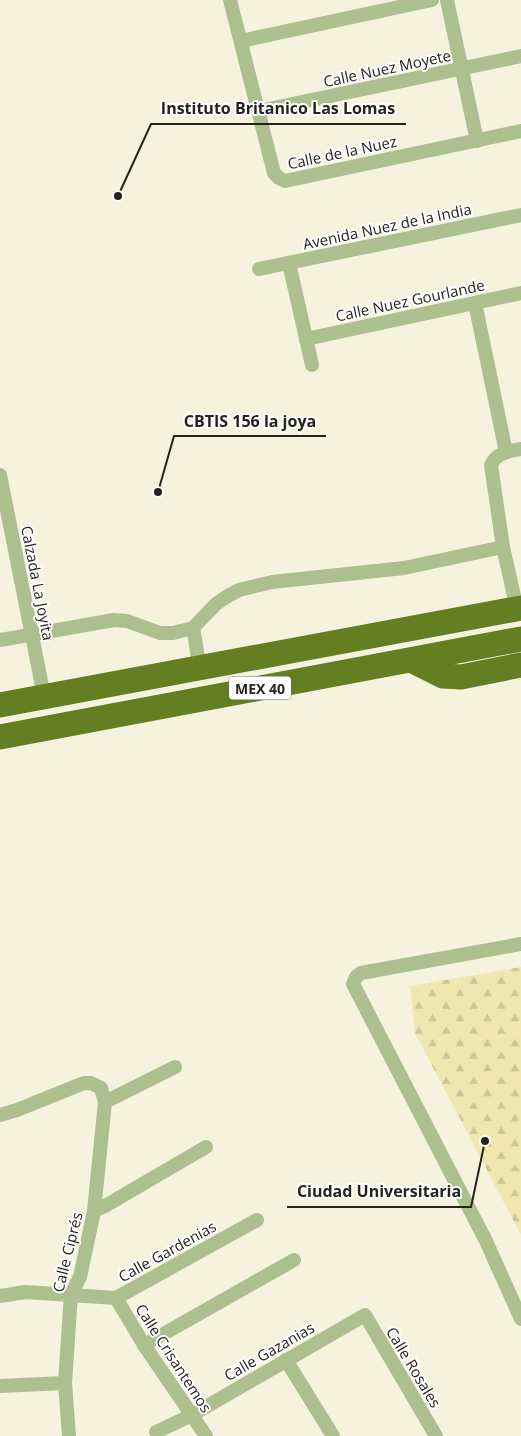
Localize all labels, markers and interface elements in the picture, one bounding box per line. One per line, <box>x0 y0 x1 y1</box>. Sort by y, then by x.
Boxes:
street label: Calle Nuez Moyete <box>321 45 453 91</box>
callout: Instituto Britanico Las Lomas <box>151 93 406 124</box>
text: Instituto Britanico Las Lomas <box>161 97 395 119</box>
street label: Calle de la Nuez <box>286 131 398 173</box>
street label: Avenida Nuez de la India <box>301 198 473 254</box>
street label: Calle Nuez Gourlande <box>334 274 486 326</box>
callout: CBTIS 156 la joya <box>174 405 326 436</box>
text: CBTIS 156 la joya <box>184 410 316 432</box>
street label: Calzada La Joyita <box>17 524 59 642</box>
road number: MEX 40 <box>229 676 291 700</box>
callout: Ciudad Universitaria <box>287 1176 471 1207</box>
text: Ciudad Universitaria <box>297 1180 461 1202</box>
street label: Calle Ciprés <box>47 1210 87 1294</box>
street label: Calle Gardenias <box>114 1216 220 1286</box>
street label: Calle Crisantemos <box>131 1300 217 1416</box>
street label: Calle Gazanias <box>220 1317 318 1385</box>
street label: Calle Rosales <box>382 1323 446 1411</box>

